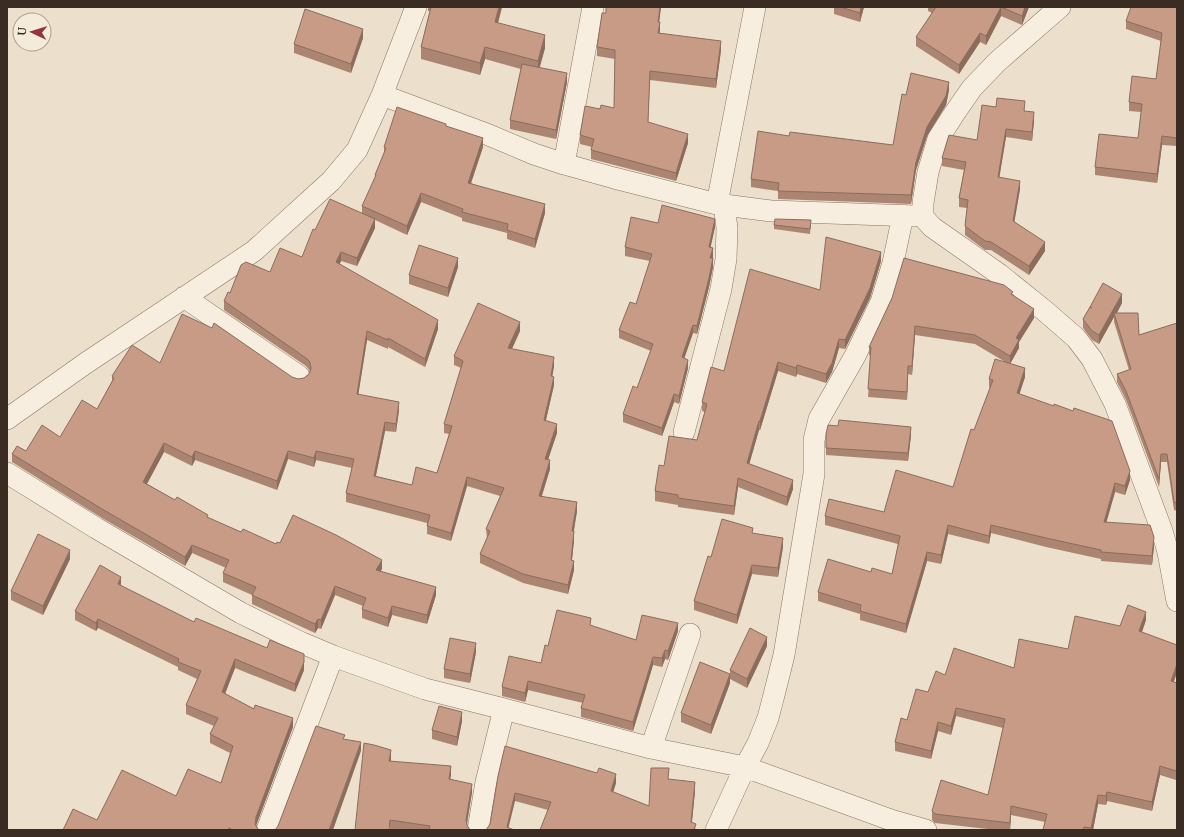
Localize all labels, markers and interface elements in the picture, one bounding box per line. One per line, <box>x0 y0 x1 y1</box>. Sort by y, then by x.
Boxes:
north arrow <box>12 12 52 52</box>
text: U <box>15 26 29 36</box>

